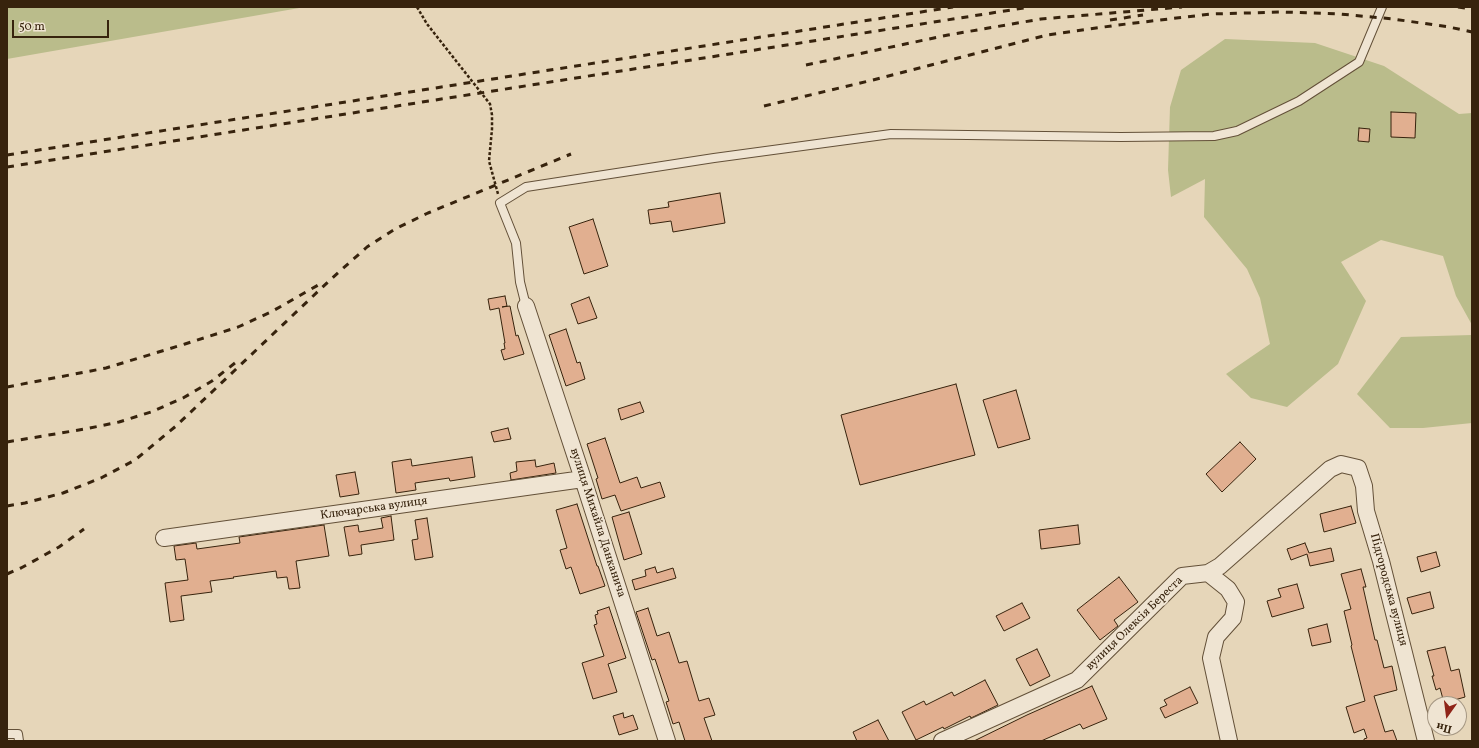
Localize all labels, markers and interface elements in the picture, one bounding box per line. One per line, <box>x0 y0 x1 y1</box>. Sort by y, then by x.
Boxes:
scale bar <box>14 12 111 38</box>
text: 50 m <box>19 19 45 35</box>
street label: вулиця Михайла Данканича <box>566 447 628 599</box>
street label: Ключарська вулиця <box>320 494 428 524</box>
street label: Підгородська вулиця <box>1366 532 1410 648</box>
street label: вулиця Олексія Береста <box>1083 574 1187 674</box>
north arrow <box>1427 696 1467 736</box>
text: Пн <box>1435 718 1454 736</box>

